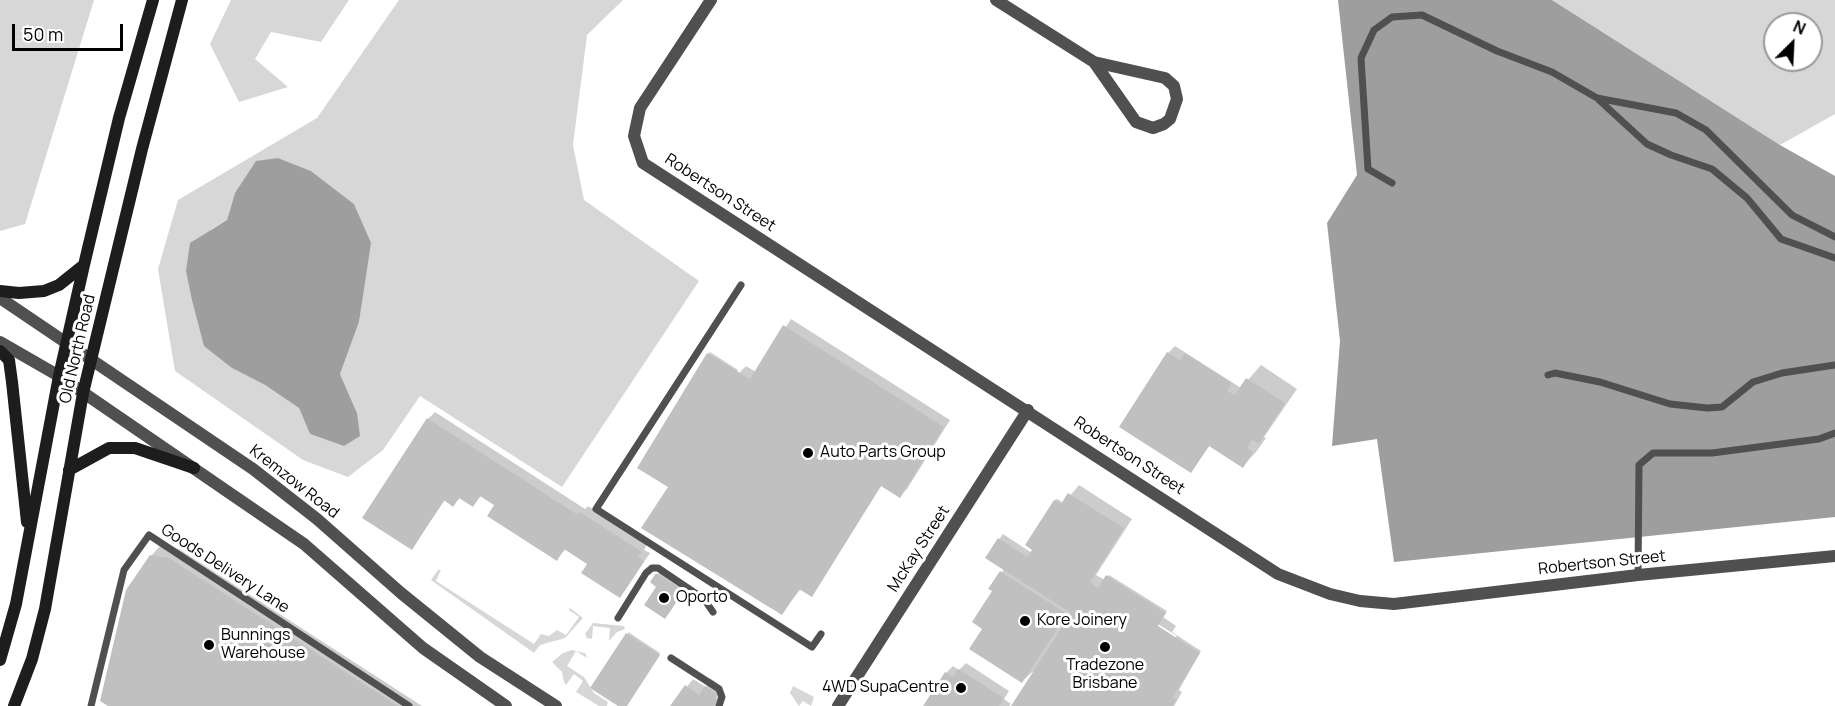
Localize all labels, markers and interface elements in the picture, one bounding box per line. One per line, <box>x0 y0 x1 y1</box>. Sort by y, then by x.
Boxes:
scale bar <box>15 12 126 50</box>
north arrow <box>1763 12 1823 72</box>
text: N <box>1790 15 1809 40</box>
text: 50 m <box>23 22 63 46</box>
street label: Robertson Street <box>661 150 779 236</box>
street label: Old North Road <box>56 293 100 405</box>
street label: Robertson Street <box>1070 413 1188 499</box>
street label: Kremzow Road <box>245 441 343 523</box>
place label: Auto Parts Group <box>820 443 946 463</box>
marker: Auto Parts Group <box>801 446 815 460</box>
street label: McKay Street <box>884 502 954 596</box>
street label: Goods Delivery Lane <box>157 520 293 618</box>
street label: Robertson Street <box>1537 547 1667 579</box>
place label: Oporto <box>676 588 728 608</box>
marker: Oporto <box>657 591 671 605</box>
place label: Kore Joinery <box>1037 611 1127 631</box>
marker: Kore Joinery <box>1018 614 1032 628</box>
place label: Bunnings Warehouse <box>221 626 305 664</box>
marker: Bunnings Warehouse <box>202 638 216 652</box>
marker: Tradezone Brisbane <box>1098 640 1112 654</box>
place label: Tradezone Brisbane <box>1066 656 1144 694</box>
place label: 4WD SupaCentre <box>822 678 949 698</box>
marker: 4WD SupaCentre <box>954 681 968 695</box>

